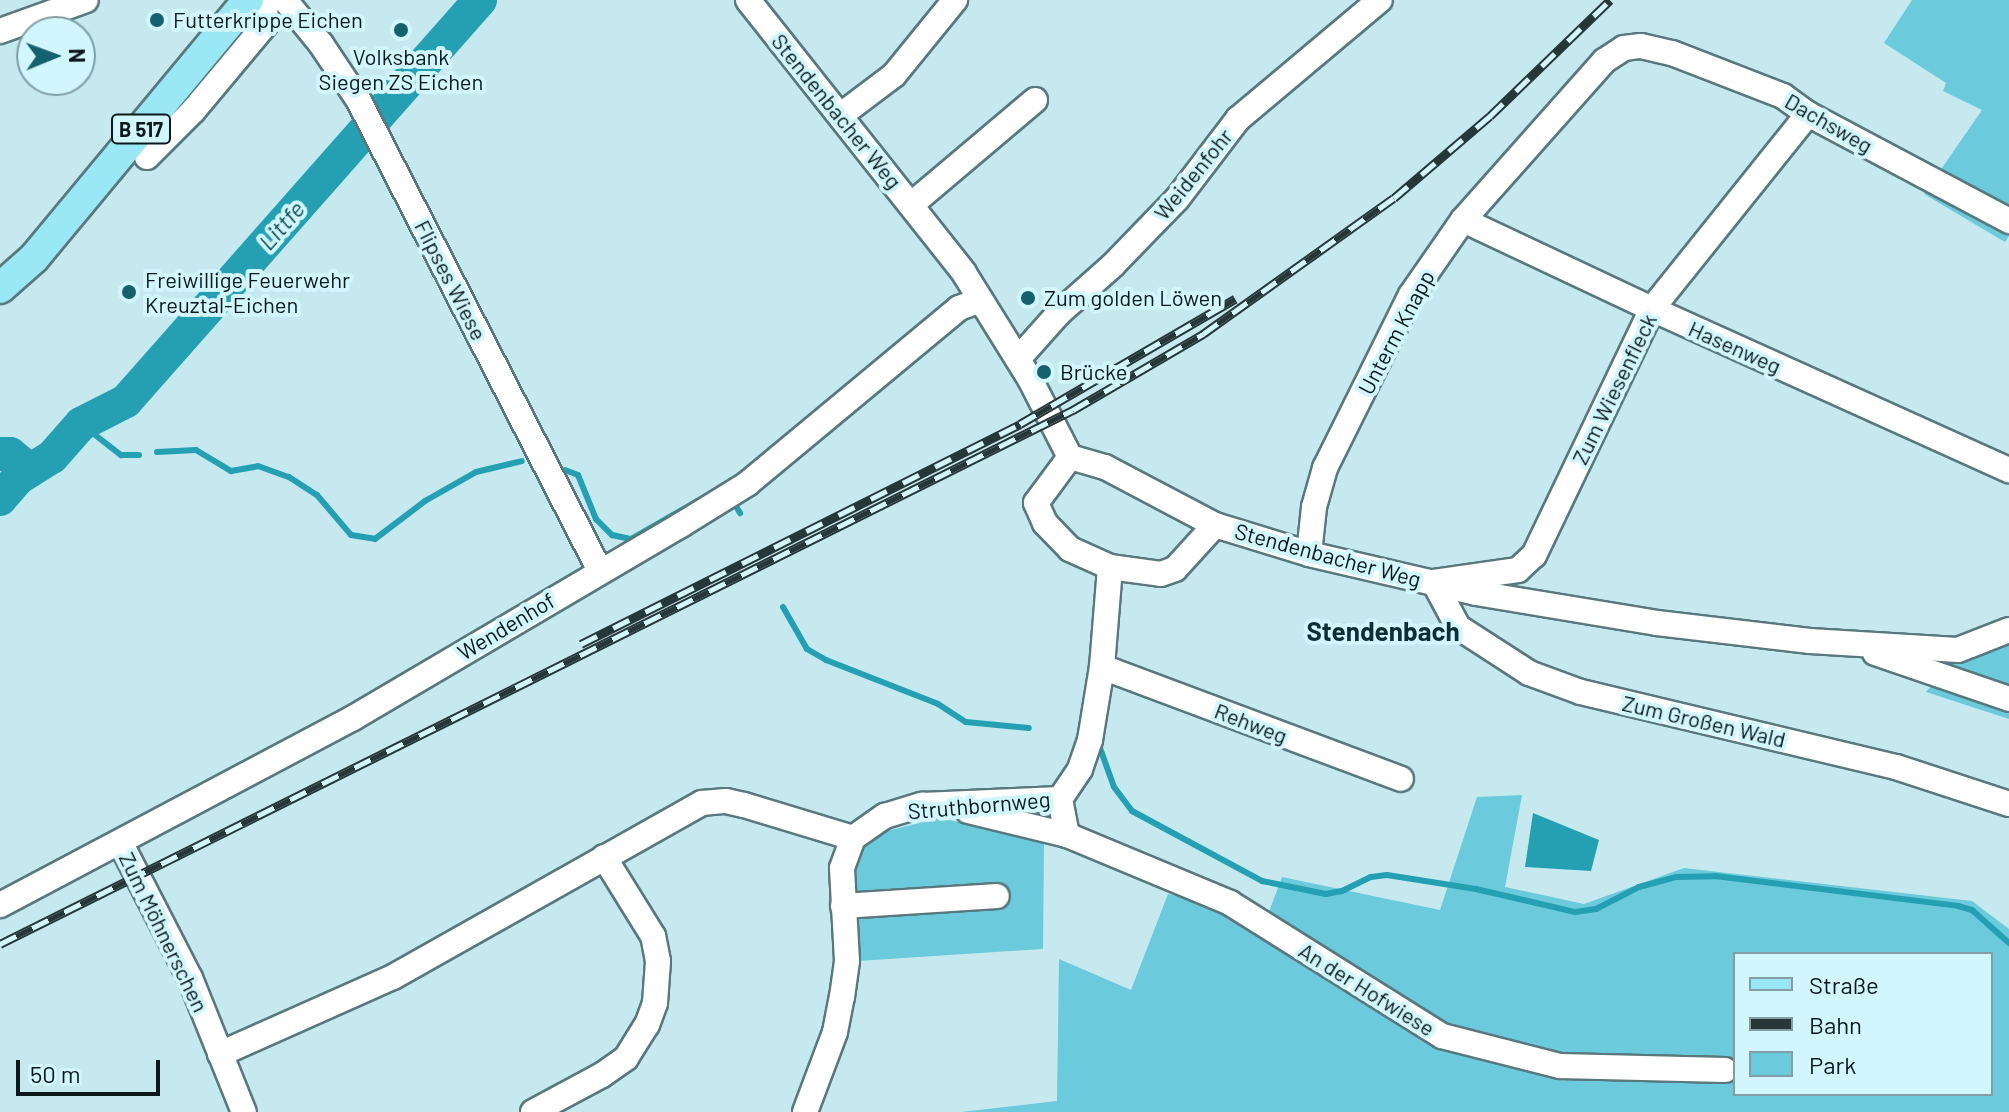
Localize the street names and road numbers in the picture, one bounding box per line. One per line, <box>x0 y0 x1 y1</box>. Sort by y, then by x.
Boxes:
street label: Stendenbacher Weg <box>766 28 908 194</box>
street label: Dachsweg <box>1780 87 1878 159</box>
road number: B 517 <box>111 113 171 145</box>
street label: Weidenfohr <box>1148 123 1238 225</box>
street label: Flipses Wiese <box>409 216 493 344</box>
street label: Unterm Knapp <box>1352 265 1440 399</box>
street label: Zum Wiesenfleck <box>1566 309 1662 469</box>
street label: Hasenweg <box>1685 315 1785 379</box>
street label: Stendenbacher Weg <box>1232 517 1424 593</box>
street label: Wendenhof <box>453 587 559 665</box>
street label: Zum Großen Wald <box>1620 689 1788 753</box>
street label: Rehweg <box>1211 697 1291 749</box>
street label: Struthbornweg <box>907 786 1051 824</box>
street label: Zum Möhnerschen <box>114 848 214 1016</box>
street label: An der Hofwiese <box>1294 937 1440 1041</box>

